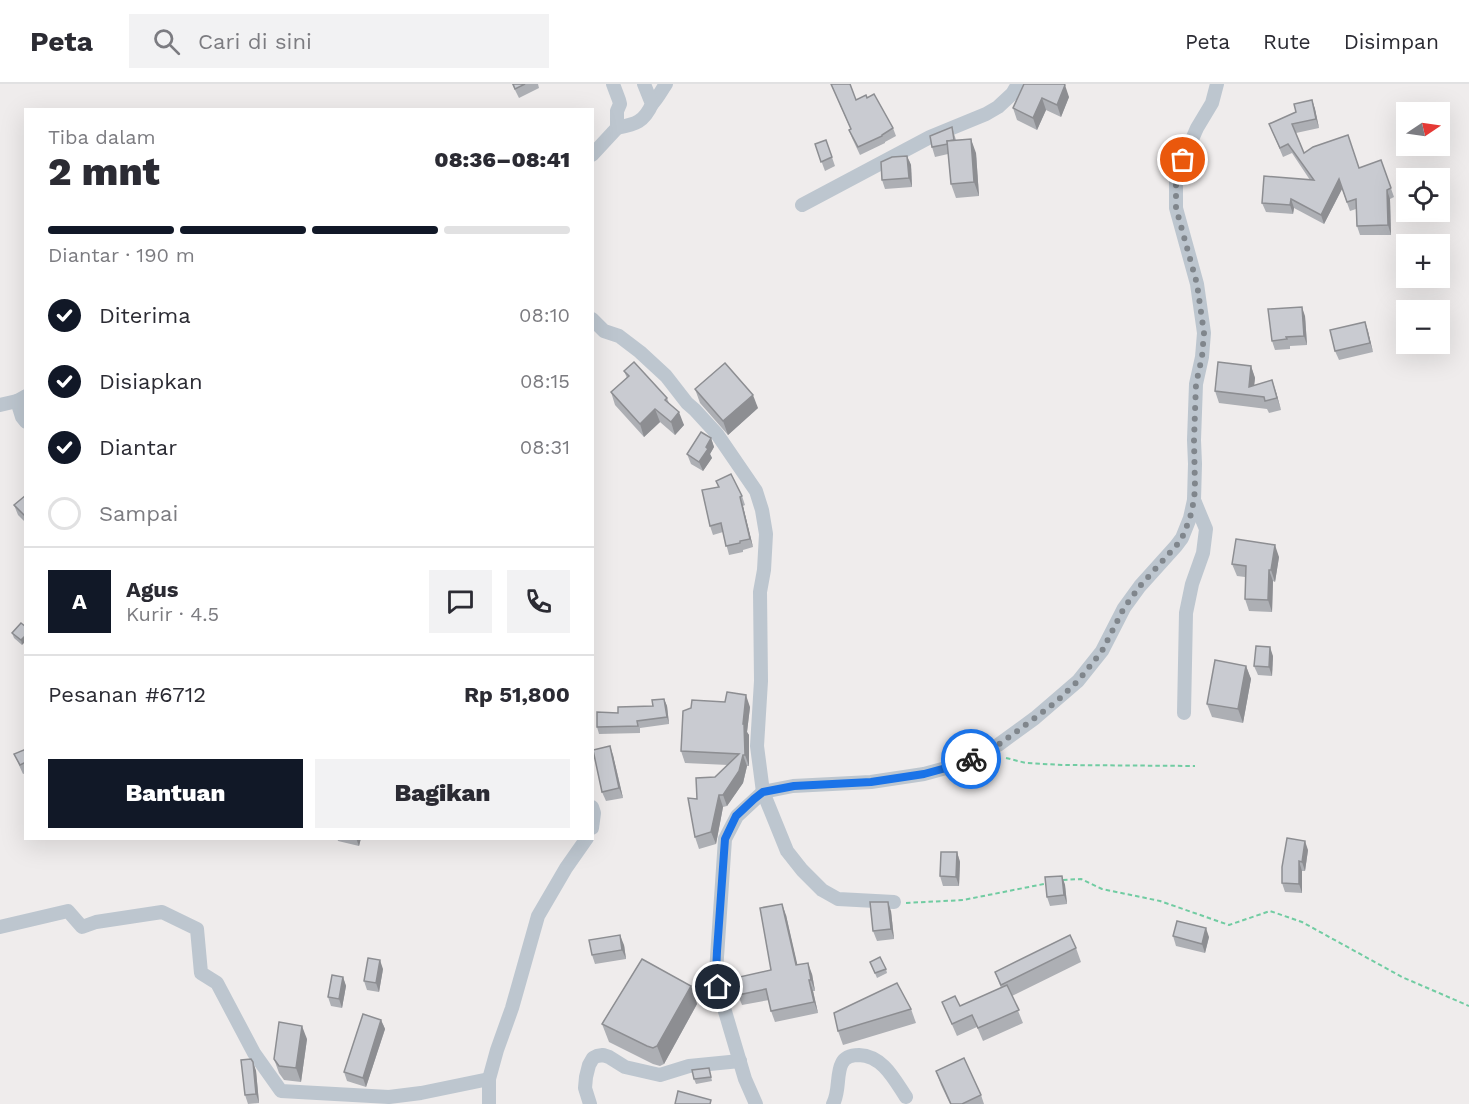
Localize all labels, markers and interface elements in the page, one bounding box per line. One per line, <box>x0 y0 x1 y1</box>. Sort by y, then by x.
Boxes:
search box <box>129 14 549 68</box>
text: Peta <box>30 25 93 58</box>
icon: search <box>150 25 183 58</box>
text: Cari di sini <box>198 29 312 54</box>
text: Peta <box>1185 29 1230 54</box>
text: Rute <box>1263 29 1311 54</box>
text: Disimpan <box>1344 29 1439 54</box>
north arrow <box>1396 102 1450 156</box>
map controls <box>1396 102 1450 354</box>
text: Tiba dalam <box>48 125 156 149</box>
pin <box>1157 134 1208 185</box>
icon: bag <box>1166 143 1199 176</box>
text: 08:36–08:41 <box>434 147 570 172</box>
text: 2 mnt <box>48 149 160 194</box>
button: locate <box>1396 168 1450 222</box>
button: + <box>1396 234 1450 288</box>
text: Diantar · 190 m <box>48 243 195 267</box>
icon: check <box>48 299 81 332</box>
button: − <box>1396 300 1450 354</box>
text: Diterima <box>99 303 191 328</box>
text: 08:10 <box>519 303 570 327</box>
icon: check <box>48 365 81 398</box>
text: Disiapkan <box>99 369 203 394</box>
text: 08:15 <box>520 369 570 393</box>
icon: check <box>48 431 81 464</box>
text: Diantar <box>99 435 177 460</box>
text: 08:31 <box>520 435 570 459</box>
text: Sampai <box>99 501 178 526</box>
button: chat <box>429 570 492 633</box>
button: phone <box>507 570 570 633</box>
text: Agus <box>126 577 179 602</box>
text: A <box>72 589 87 614</box>
text: Kurir · 4.5 <box>126 602 219 626</box>
text: Pesanan #6712 <box>48 682 206 707</box>
text: Rp 51,800 <box>464 682 570 707</box>
courier <box>941 729 1001 789</box>
icon: bike <box>955 743 988 776</box>
button: Bantuan <box>48 759 303 828</box>
button: Bagikan <box>315 759 570 828</box>
pin <box>692 961 743 1012</box>
icon: home <box>701 970 734 1003</box>

